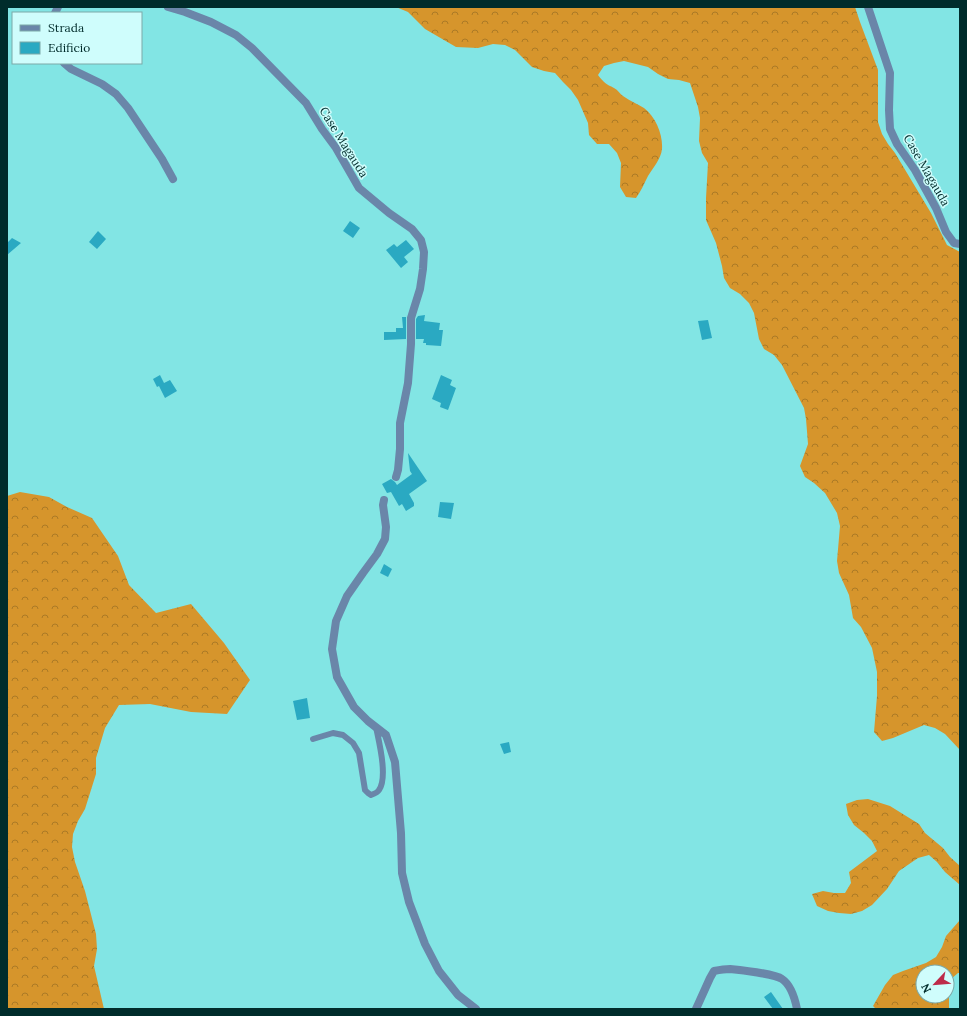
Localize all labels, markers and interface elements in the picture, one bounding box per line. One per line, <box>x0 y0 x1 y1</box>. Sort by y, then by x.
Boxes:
legend <box>12 12 142 64</box>
text: Strada <box>48 20 84 35</box>
text: Edificio <box>48 40 90 55</box>
street label: Case Magauda <box>316 104 372 180</box>
street label: Case Magauda <box>900 131 954 209</box>
north arrow <box>915 964 955 1004</box>
text: N <box>918 981 934 995</box>

